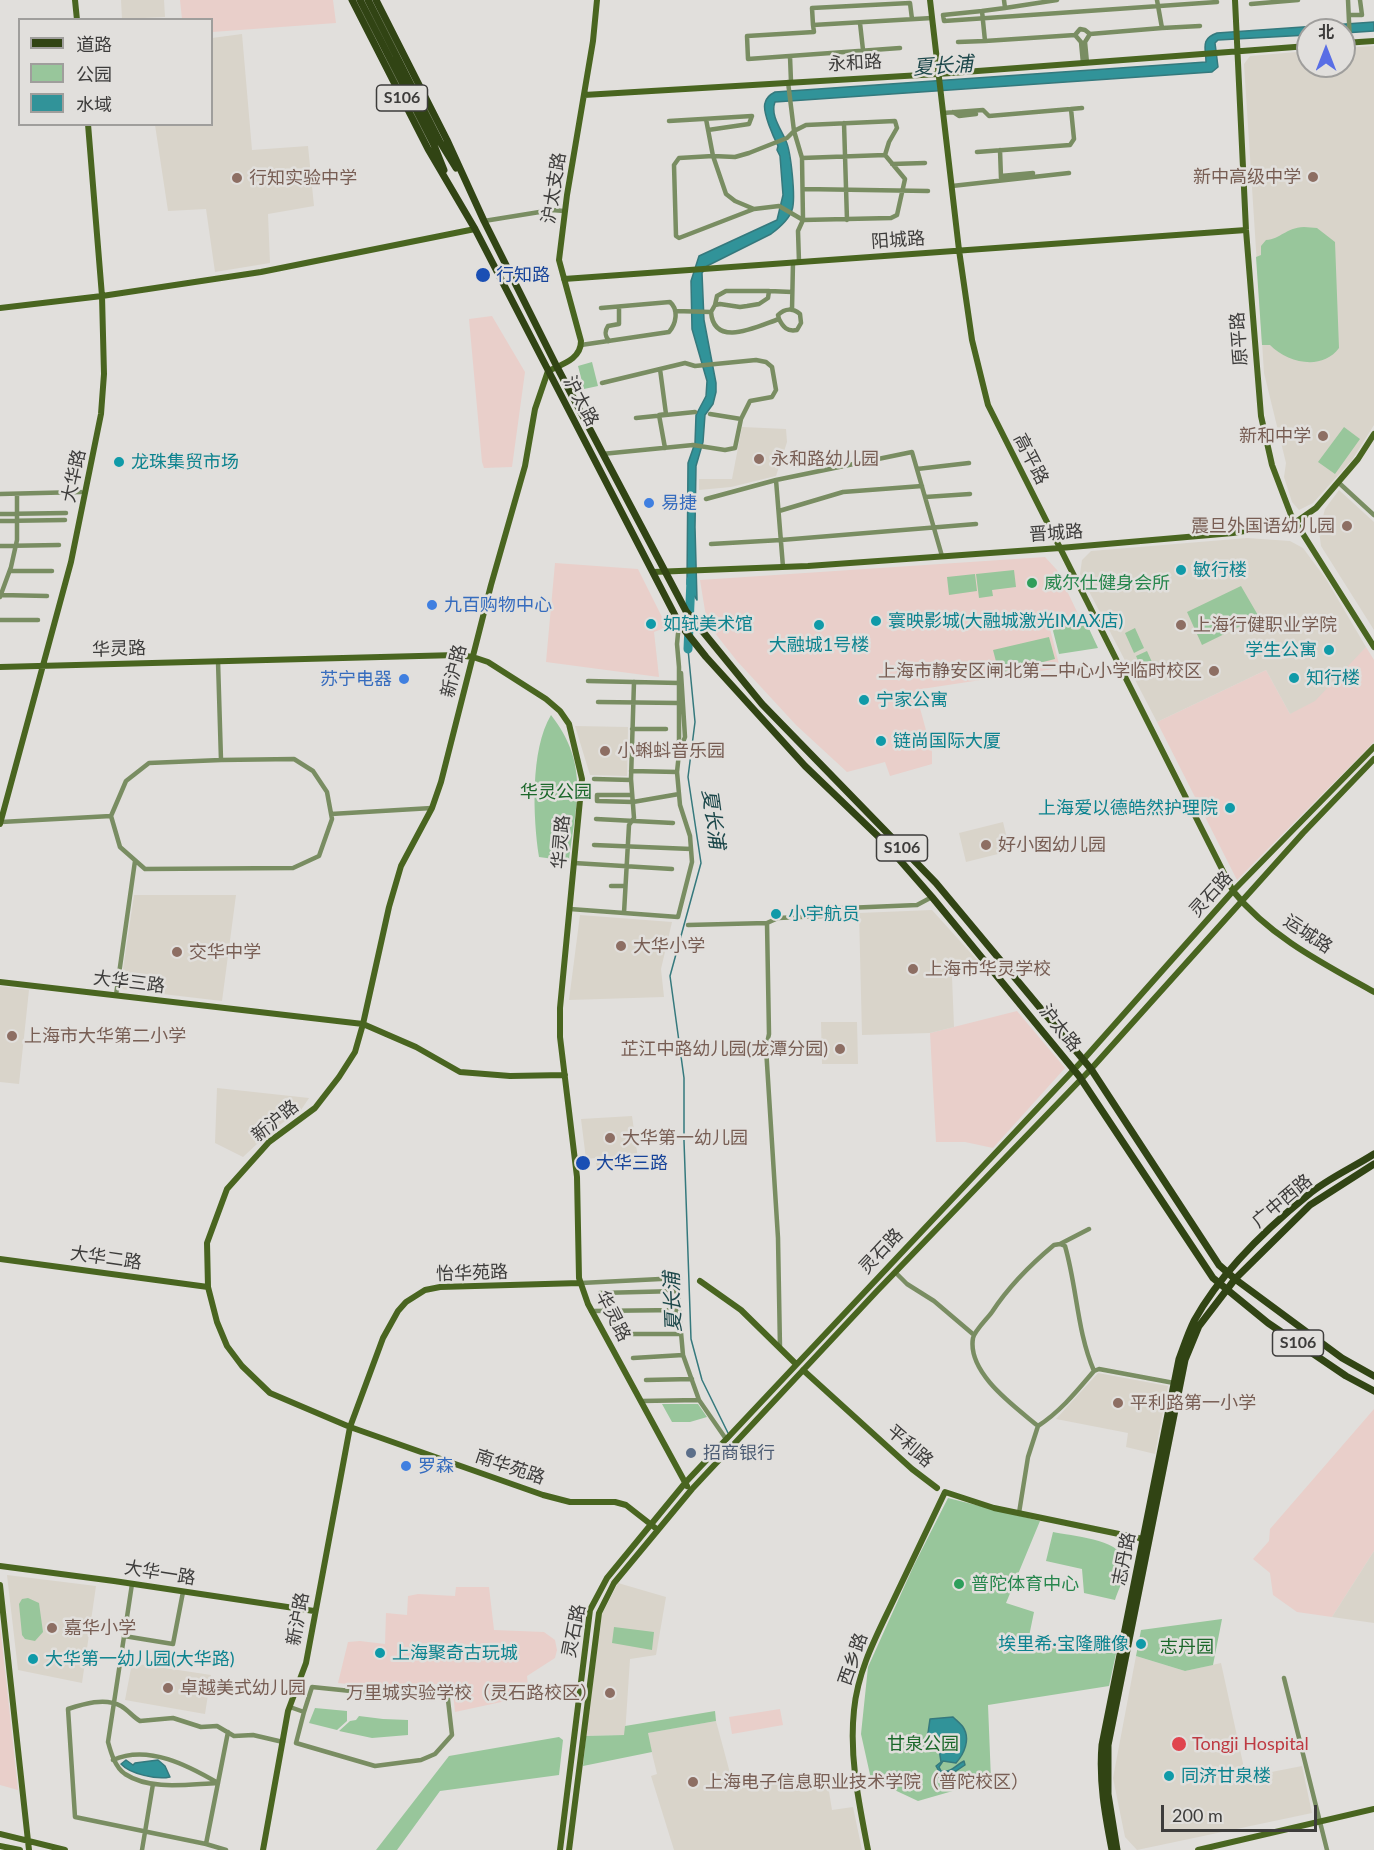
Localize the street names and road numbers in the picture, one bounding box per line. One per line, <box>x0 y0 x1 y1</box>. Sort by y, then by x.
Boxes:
street label: 永和路 <box>827 51 883 75</box>
road number: S106 <box>376 85 428 111</box>
street label: 沪太支路 <box>538 151 570 225</box>
street label: 阳城路 <box>870 227 926 253</box>
street label: 原平路 <box>1226 311 1252 367</box>
street label: 沪太路 <box>559 372 603 430</box>
street label: 高平路 <box>1009 430 1053 488</box>
street label: 大华路 <box>58 447 90 505</box>
street label: 晋城路 <box>1028 520 1084 546</box>
street label: 华灵路 <box>92 637 146 661</box>
street label: 新沪路 <box>437 642 471 700</box>
street label: 华灵路 <box>548 814 574 870</box>
road number: S106 <box>876 835 928 861</box>
street label: 灵石路 <box>1185 867 1237 921</box>
street label: 运城路 <box>1280 910 1336 958</box>
street label: 大华三路 <box>92 967 166 997</box>
street label: 沪太路 <box>1035 1000 1085 1056</box>
street label: 新沪路 <box>247 1096 303 1146</box>
street label: 广中西路 <box>1247 1170 1317 1232</box>
street label: 灵石路 <box>855 1224 907 1278</box>
street label: 大华二路 <box>69 1242 143 1274</box>
street label: 怡华苑路 <box>436 1261 508 1285</box>
street label: 华灵路 <box>591 1287 635 1345</box>
road number: S106 <box>1272 1330 1324 1356</box>
street label: 平利路 <box>883 1420 937 1472</box>
street label: 南华苑路 <box>472 1445 548 1489</box>
street label: 志丹路 <box>1108 1530 1140 1588</box>
street label: 大华一路 <box>123 1557 197 1589</box>
street label: 新沪路 <box>283 1591 313 1647</box>
street label: 灵石路 <box>558 1602 590 1660</box>
street label: 西乡路 <box>834 1630 872 1688</box>

